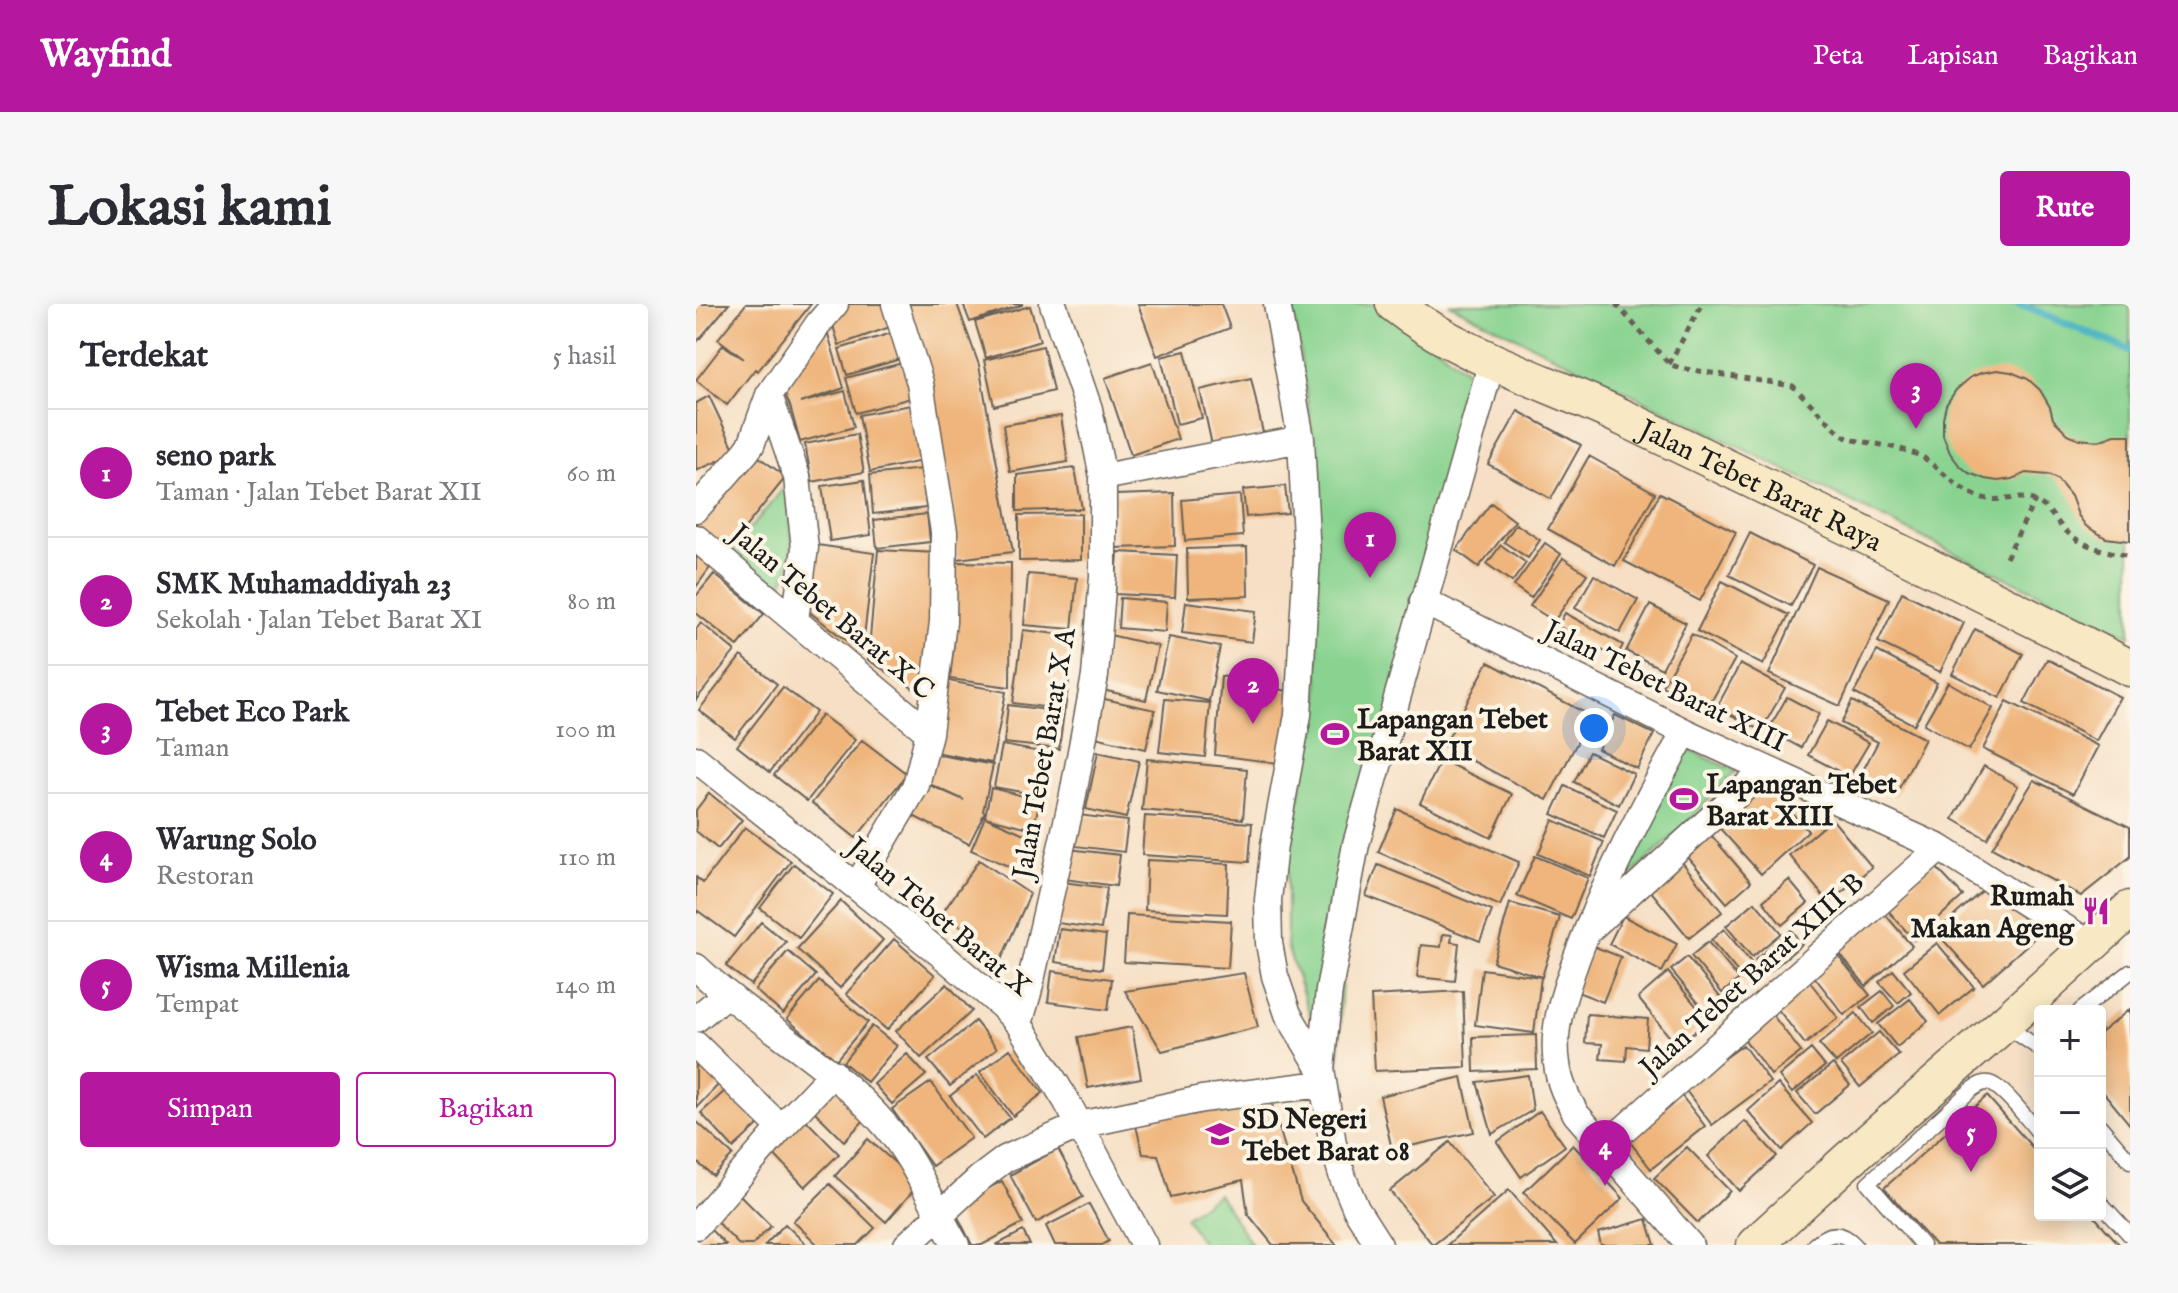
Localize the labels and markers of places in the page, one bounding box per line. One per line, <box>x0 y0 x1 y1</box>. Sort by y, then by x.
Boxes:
pin: 3 <box>1890 363 1942 429</box>
pin: 1 <box>1344 512 1396 578</box>
pin: 2 <box>1227 658 1279 724</box>
place label: Lapangan Tebet Barat XII <box>1357 703 1548 770</box>
sports icon: Lapangan Tebet Barat XII <box>1320 719 1350 749</box>
place label: Lapangan Tebet Barat XIII <box>1706 768 1897 835</box>
sports icon: Lapangan Tebet Barat XIII <box>1669 784 1699 814</box>
place label: Rumah Makan Ageng <box>1910 880 2075 947</box>
restaurant icon: Rumah Makan Ageng <box>2081 896 2111 926</box>
place label: SD Negeri Tebet Barat 08 <box>1241 1103 1410 1170</box>
pin: 5 <box>1945 1106 1997 1172</box>
school or university icon: SD Negeri Tebet Barat 08 <box>1205 1119 1235 1149</box>
pin: 4 <box>1579 1120 1631 1186</box>

